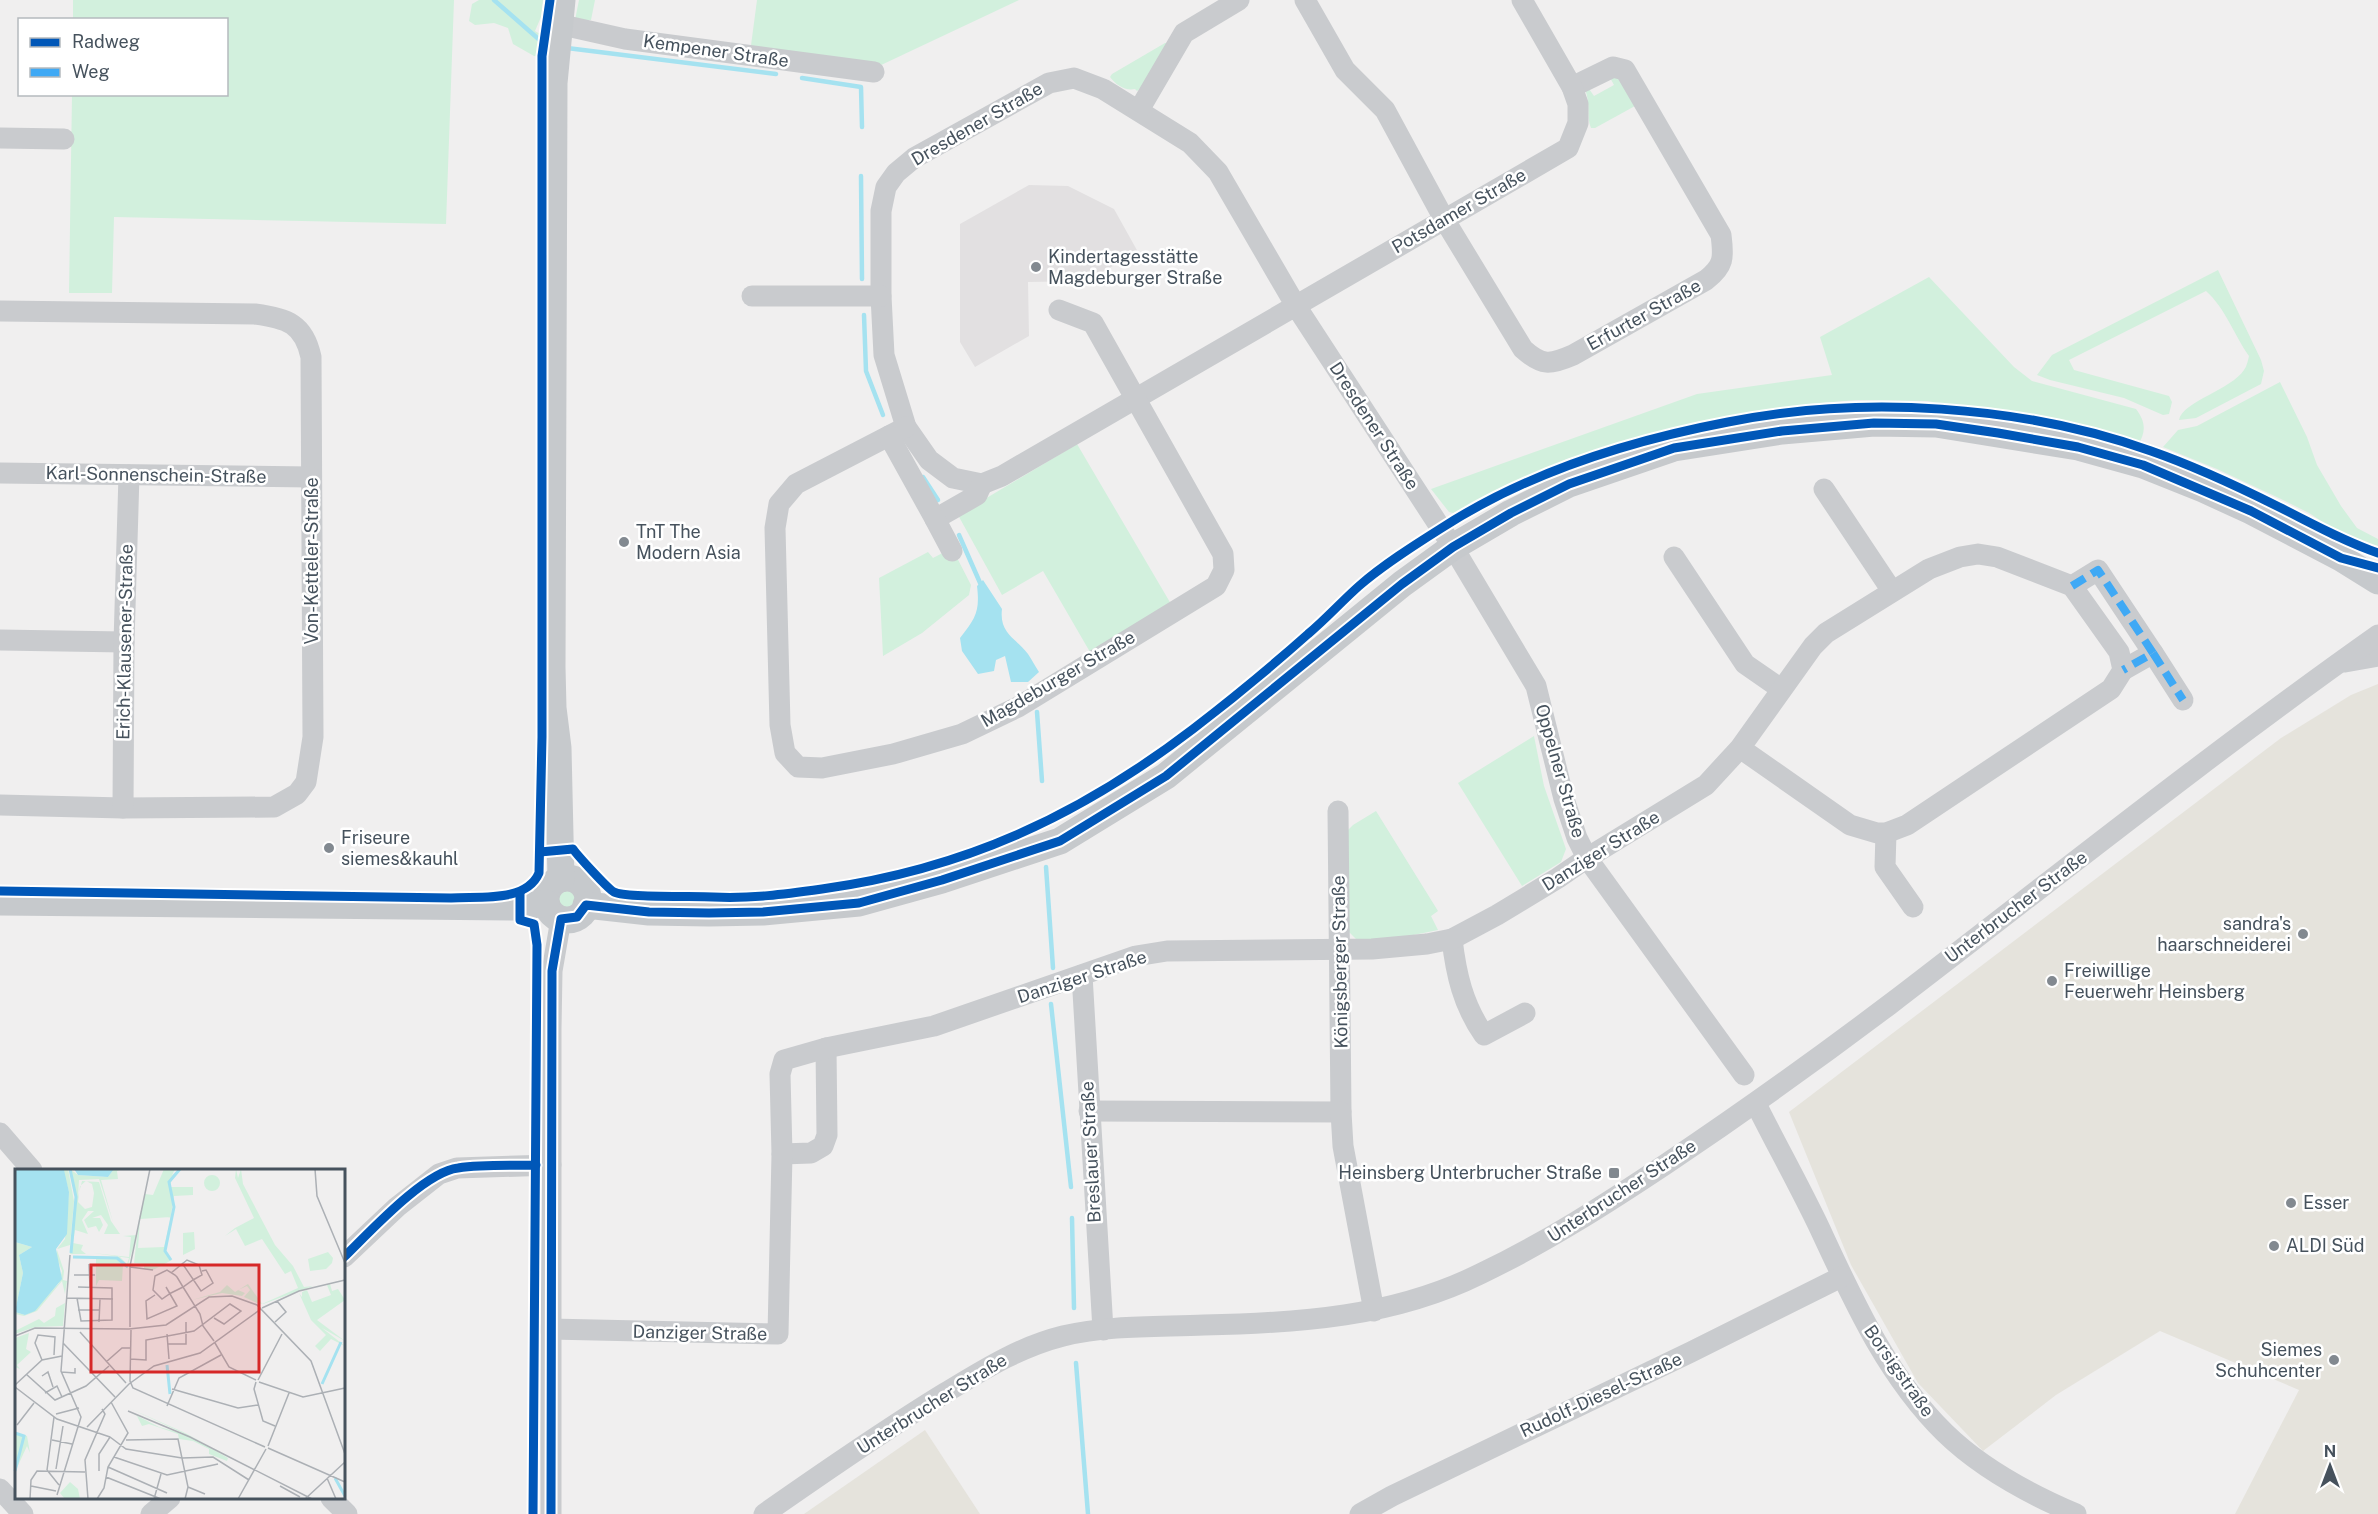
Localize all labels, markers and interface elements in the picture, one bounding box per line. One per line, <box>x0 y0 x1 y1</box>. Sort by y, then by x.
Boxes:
legend <box>18 18 228 96</box>
street label: Kempener Straße <box>642 30 790 71</box>
text: Radweg <box>72 31 140 52</box>
text: Weg <box>72 61 110 82</box>
street label: Dresdener Straße <box>908 78 1046 170</box>
street label: Potsdamer Straße <box>1388 164 1529 257</box>
place label: Kindertagesstätte Magdeburger Straße <box>1048 246 1222 288</box>
marker: Kindertagesstätte Magdeburger Straße <box>1029 260 1043 274</box>
street label: Erfurter Straße <box>1583 275 1704 355</box>
street label: Dresdener Straße <box>1325 358 1423 493</box>
street label: Karl-Sonnenschein-Straße <box>45 462 267 487</box>
street label: Von-Ketteler-Straße <box>301 477 322 645</box>
place label: TnT The Modern Asia <box>636 521 741 563</box>
marker: TnT The Modern Asia <box>617 535 631 549</box>
street label: Erich-Klausener-Straße <box>112 544 137 740</box>
street label: Magdeburger Straße <box>977 626 1139 731</box>
street label: Oppelner Straße <box>1531 702 1590 840</box>
street label: Danziger Straße <box>1538 806 1663 895</box>
place label: Friseure siemes&kauhl <box>341 827 459 869</box>
marker: Friseure siemes&kauhl <box>322 841 336 855</box>
street label: Unterbrucher Straße <box>1940 846 2091 967</box>
street label: Königsberger Straße <box>1327 875 1352 1049</box>
place label: sandra's haarschneiderei <box>2157 913 2291 955</box>
marker: sandra's haarschneiderei <box>2296 927 2310 941</box>
street label: Danziger Straße <box>1015 946 1149 1007</box>
place label: Freiwillige Feuerwehr Heinsberg <box>2064 960 2245 1002</box>
marker: Freiwillige Feuerwehr Heinsberg <box>2045 974 2059 988</box>
street label: Breslauer Straße <box>1076 1081 1105 1223</box>
street label: Unterbrucher Straße <box>1544 1135 1700 1246</box>
place label: Heinsberg Unterbrucher Straße <box>1338 1162 1602 1183</box>
marker: Heinsberg Unterbrucher Straße <box>1607 1166 1621 1180</box>
inset map <box>15 1169 345 1499</box>
place label: Esser <box>2303 1192 2349 1213</box>
marker: Esser <box>2284 1196 2298 1210</box>
place label: ALDI Süd <box>2286 1235 2364 1256</box>
marker: ALDI Süd <box>2267 1239 2281 1253</box>
street label: Danziger Straße <box>633 1321 767 1344</box>
street label: Borsigstraße <box>1860 1321 1939 1421</box>
place label: Siemes Schuhcenter <box>2215 1339 2322 1381</box>
street label: Rudolf-Diesel-Straße <box>1516 1348 1685 1441</box>
street label: Unterbrucher Straße <box>853 1349 1011 1458</box>
marker: Siemes Schuhcenter <box>2327 1353 2341 1367</box>
north arrow <box>2300 1436 2360 1496</box>
text: N <box>2324 1442 2336 1461</box>

